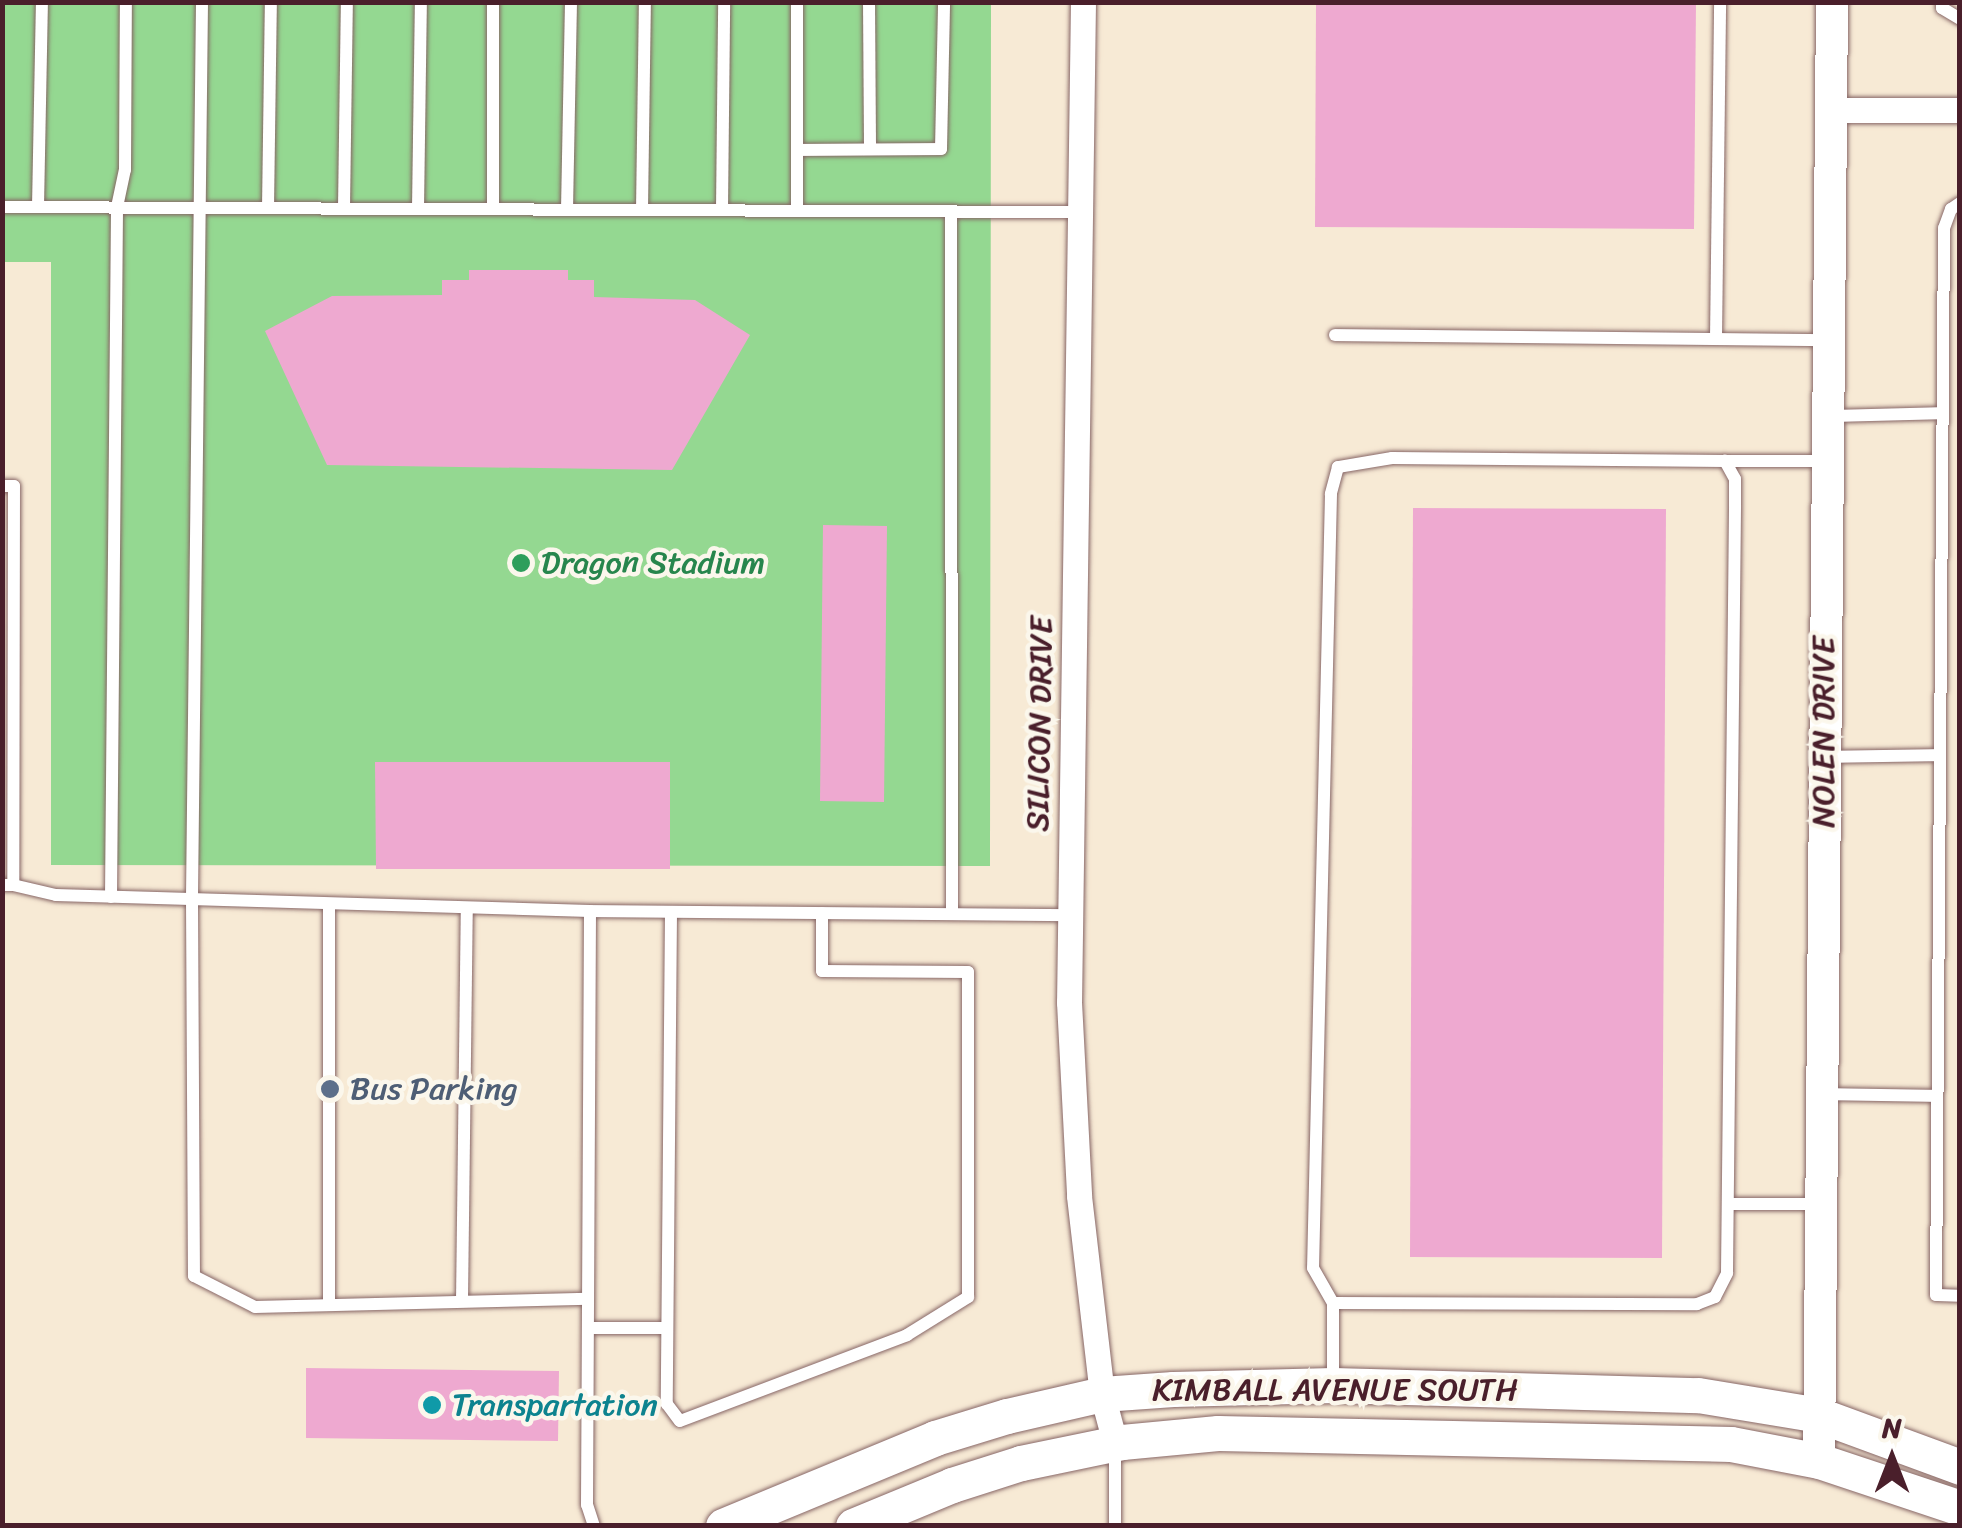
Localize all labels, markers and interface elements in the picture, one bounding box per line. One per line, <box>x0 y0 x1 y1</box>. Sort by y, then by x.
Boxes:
place label: Dragon Stadium <box>541 544 765 582</box>
marker: Dragon Stadium <box>510 552 532 574</box>
street label: SILICON DRIVE <box>1019 616 1061 832</box>
street label: NOLEN DRIVE <box>1805 635 1843 829</box>
place label: Bus Parking <box>350 1070 518 1108</box>
marker: Bus Parking <box>319 1078 341 1100</box>
street label: KIMBALL AVENUE SOUTH <box>1152 1371 1518 1409</box>
place label: Transpartation <box>452 1386 658 1424</box>
marker: Transpartation <box>421 1394 443 1416</box>
text: N <box>1882 1403 1902 1452</box>
north arrow <box>1842 1408 1942 1508</box>

